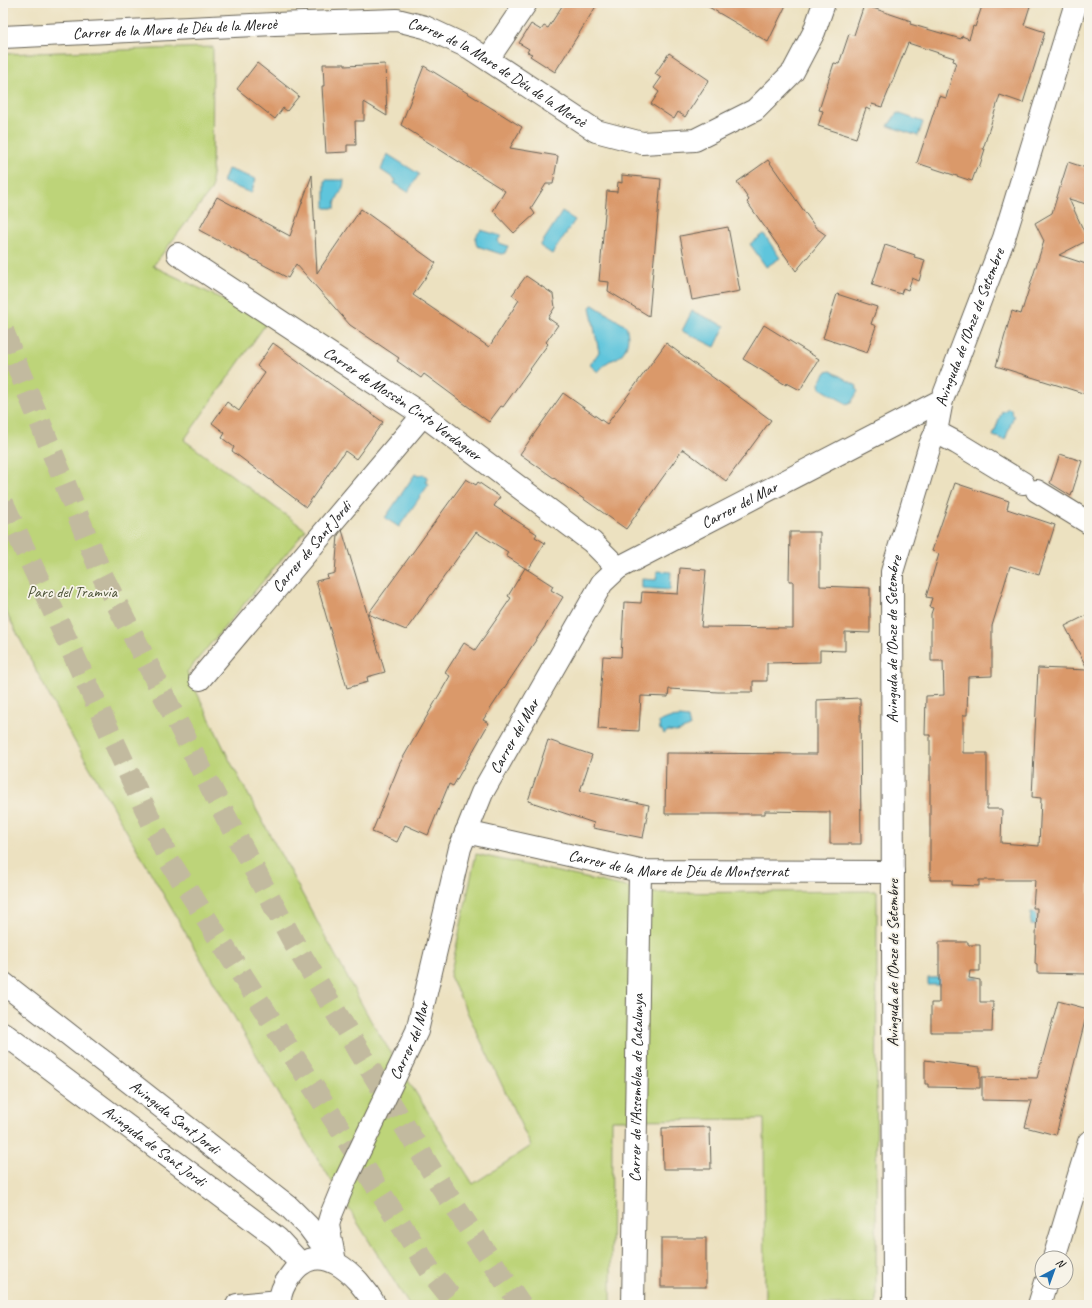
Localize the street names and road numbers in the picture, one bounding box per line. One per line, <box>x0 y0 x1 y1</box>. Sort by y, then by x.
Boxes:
street label: Carrer de la Mare de Déu de la Mercè <box>406 13 592 133</box>
street label: Carrer de la Mare de Déu de la Mercè <box>72 14 279 44</box>
street label: Avinguda de l'Onze de Setembre <box>931 244 1010 408</box>
street label: Carrer de Mossèn Cinto Verdaguer <box>320 342 487 467</box>
street label: Carrer del Mar <box>698 476 782 533</box>
street label: Carrer de Sant Jordi <box>268 496 357 596</box>
street label: Avinguda de l'Onze de Setembre <box>882 551 907 723</box>
street label: Carrer del Mar <box>485 694 544 777</box>
street label: Carrer de la Mare de Déu de Montserrat <box>567 845 790 882</box>
street label: Avinguda de l'Onze de Setembre <box>883 877 903 1047</box>
street label: Carrer de l'Assemblea de Catalunya <box>625 992 648 1182</box>
street label: Carrer del Mar <box>385 998 434 1083</box>
street label: Avinguda Sant Jordi <box>126 1076 225 1160</box>
street label: Avinguda de Sant Jordi <box>99 1101 211 1192</box>

